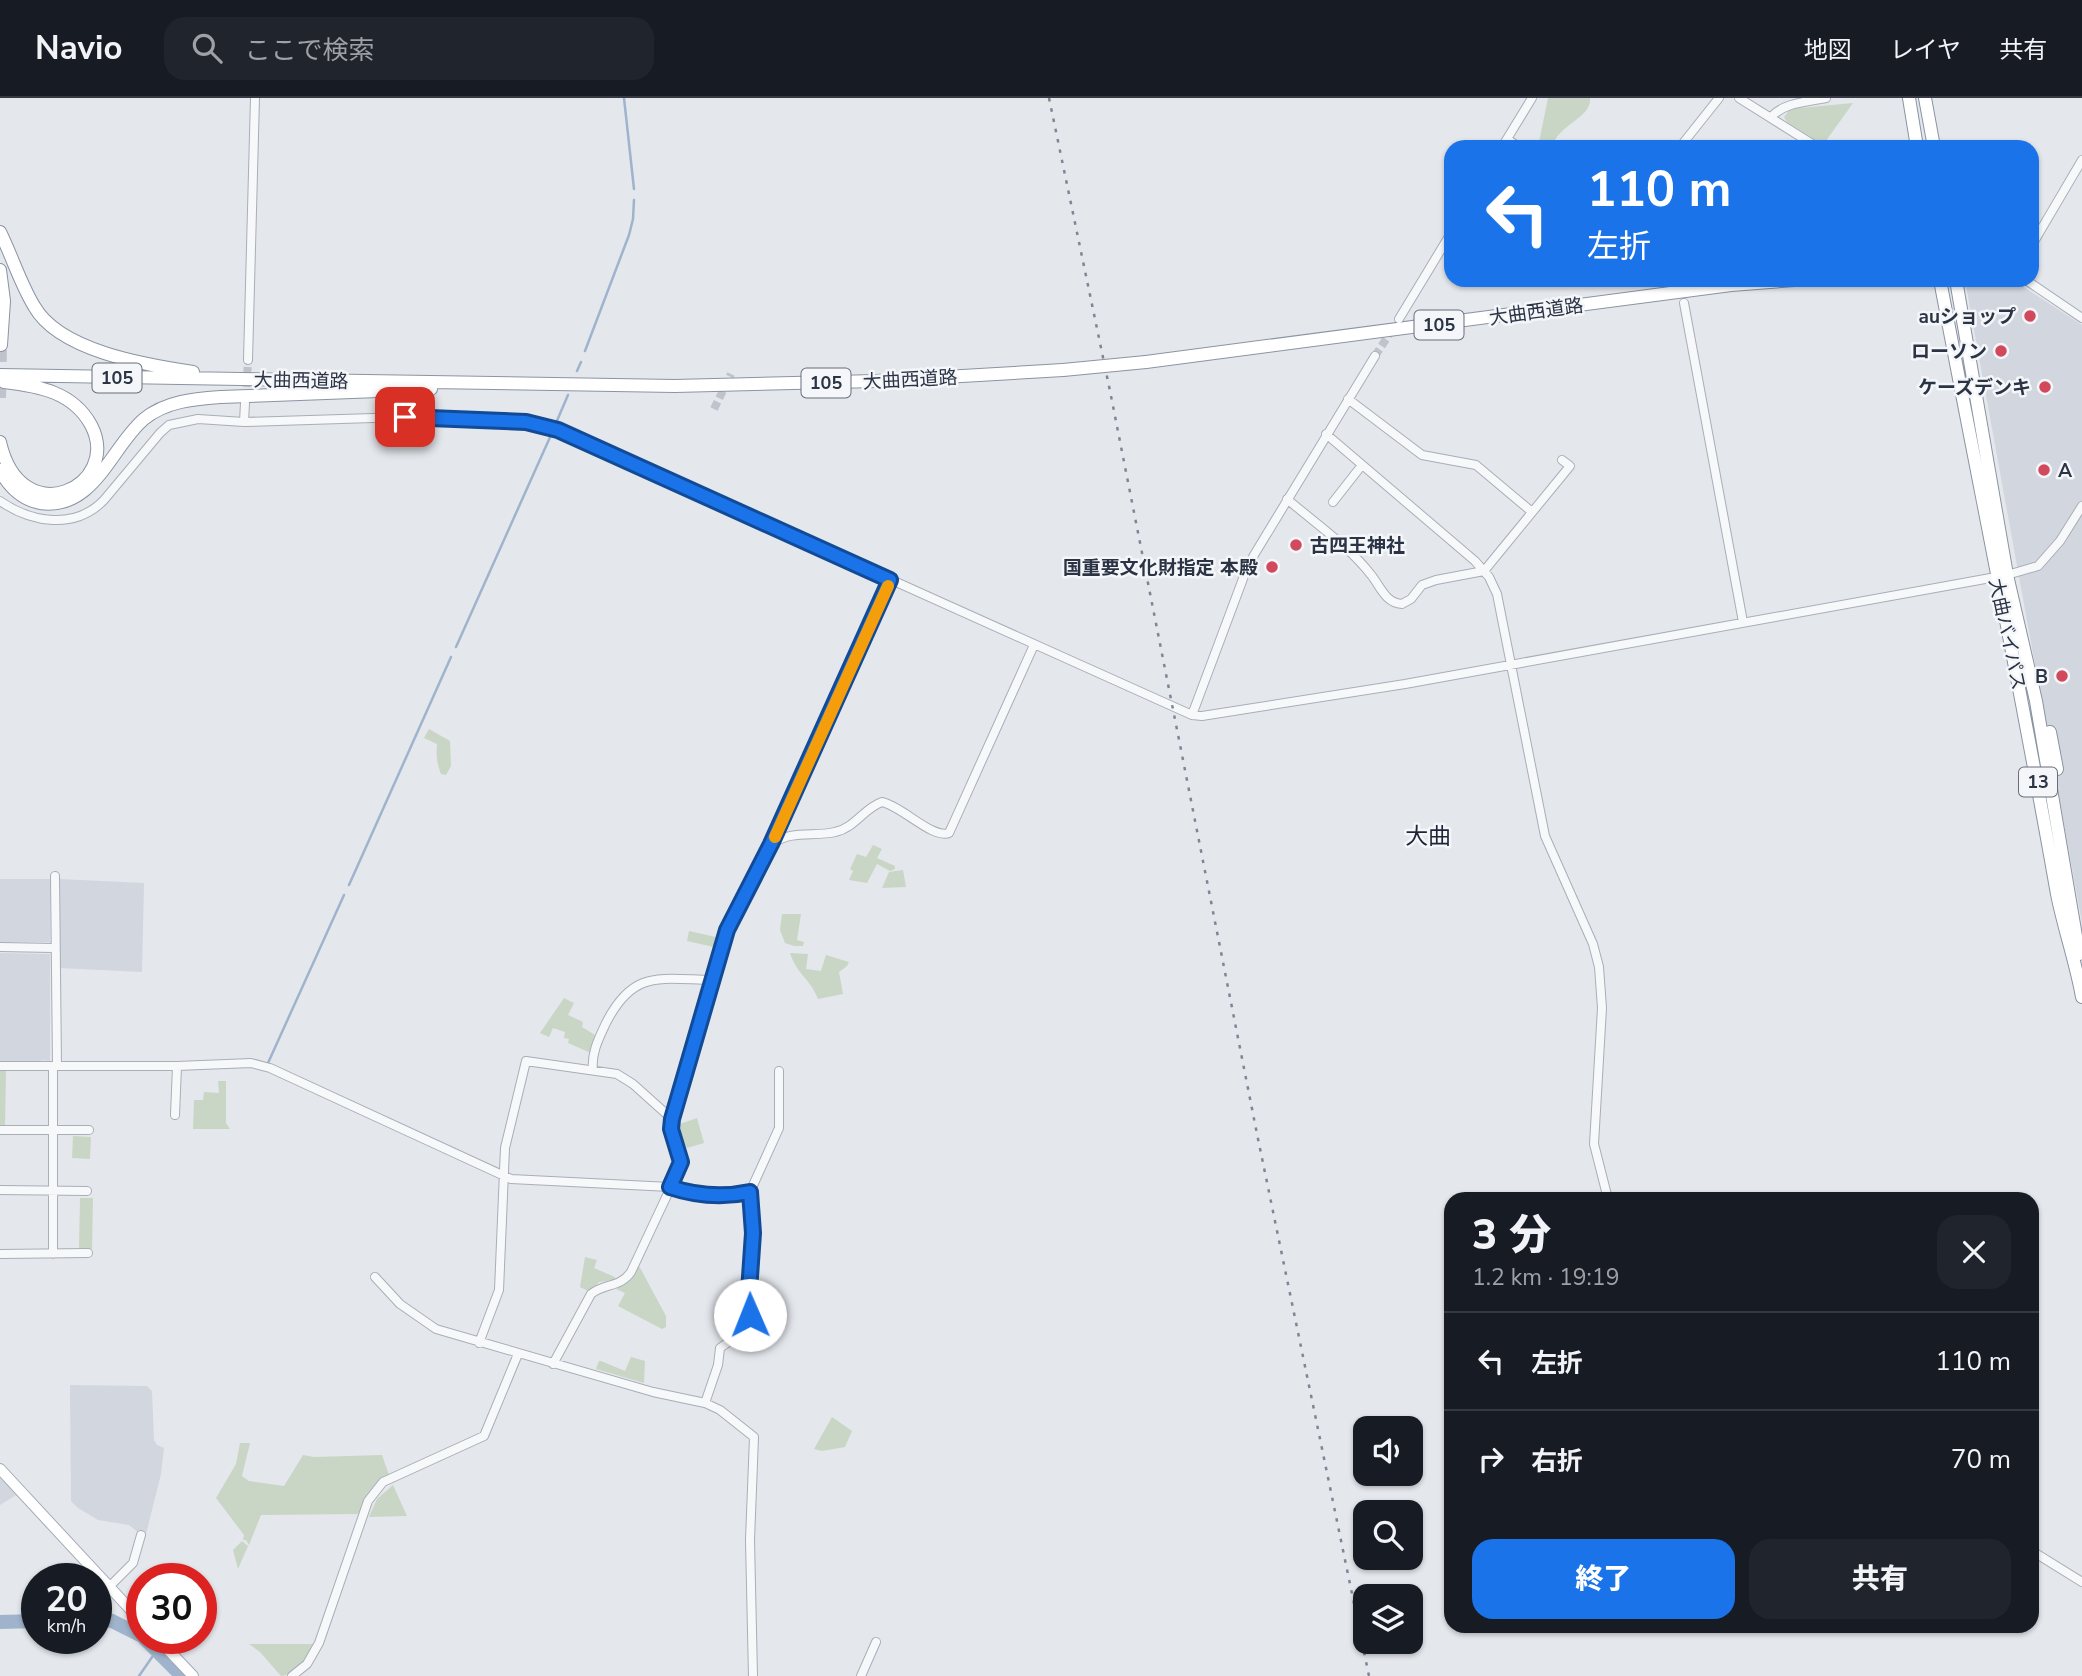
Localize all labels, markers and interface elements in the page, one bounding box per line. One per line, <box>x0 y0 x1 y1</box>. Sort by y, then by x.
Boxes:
search box <box>164 17 654 80</box>
text: Navio <box>35 26 122 71</box>
icon: search <box>188 29 226 67</box>
text: ここで検索 <box>244 33 374 68</box>
text: 地図 <box>1804 34 1852 66</box>
text: レイヤ <box>1890 34 1961 66</box>
text: 共有 <box>1999 34 2047 66</box>
text: 110 m <box>1587 156 1731 223</box>
icon: left <box>1472 168 1563 259</box>
text: 左折 <box>1587 225 1651 268</box>
street label: 大曲西道路 <box>1487 293 1585 331</box>
place label: auショップ <box>1919 304 2016 330</box>
marker: auショップ <box>2022 308 2038 324</box>
road number: 105 <box>1414 310 1464 340</box>
place label: ローソン <box>1911 339 1987 365</box>
marker: ローソン <box>1993 343 2009 359</box>
road number: 105 <box>92 364 142 392</box>
street label: 大曲西道路 <box>862 365 958 395</box>
street label: 大曲西道路 <box>253 367 349 395</box>
road number: 105 <box>802 368 850 398</box>
place label: ケーズデンキ <box>1918 375 2031 401</box>
marker: ケーズデンキ <box>2037 379 2053 395</box>
pin <box>375 387 435 447</box>
icon: arrive <box>386 398 424 436</box>
place label: A <box>2058 458 2073 484</box>
marker: A <box>2036 462 2052 478</box>
place label: 古四王神社 <box>1310 533 1405 559</box>
marker: 古四王神社 <box>1288 537 1304 553</box>
place label: 国重要文化財指定 本殿 <box>1063 555 1258 581</box>
marker: 国重要文化財指定 本殿 <box>1264 559 1280 575</box>
street label: 大曲バイパス <box>1982 576 2032 692</box>
place label: B <box>2035 664 2048 690</box>
marker: B <box>2054 668 2070 684</box>
road number: 13 <box>2019 768 2057 796</box>
district label: 大曲 <box>1405 821 1451 852</box>
text: 3 分 <box>1472 1207 1551 1264</box>
button: close <box>1937 1215 2011 1289</box>
text: 1.2 km · 19:19 <box>1472 1262 1619 1293</box>
position arrow <box>713 1278 787 1352</box>
icon: left <box>1472 1342 1510 1380</box>
text: 110 m <box>1935 1344 2011 1379</box>
text: 左折 <box>1531 1346 1583 1381</box>
map controls <box>1353 1416 1423 1654</box>
button: sound <box>1353 1416 1423 1486</box>
icon: right <box>1472 1440 1510 1478</box>
text: 70 m <box>1951 1442 2011 1477</box>
text: 右折 <box>1531 1444 1583 1479</box>
button: search <box>1353 1500 1423 1570</box>
button: 終了 <box>1472 1539 1735 1619</box>
button: 共有 <box>1749 1539 2011 1619</box>
speed limit sign: 30 <box>126 1563 217 1654</box>
text: 20 <box>45 1576 88 1623</box>
button: layers <box>1353 1584 1423 1654</box>
text: km/h <box>47 1614 86 1638</box>

